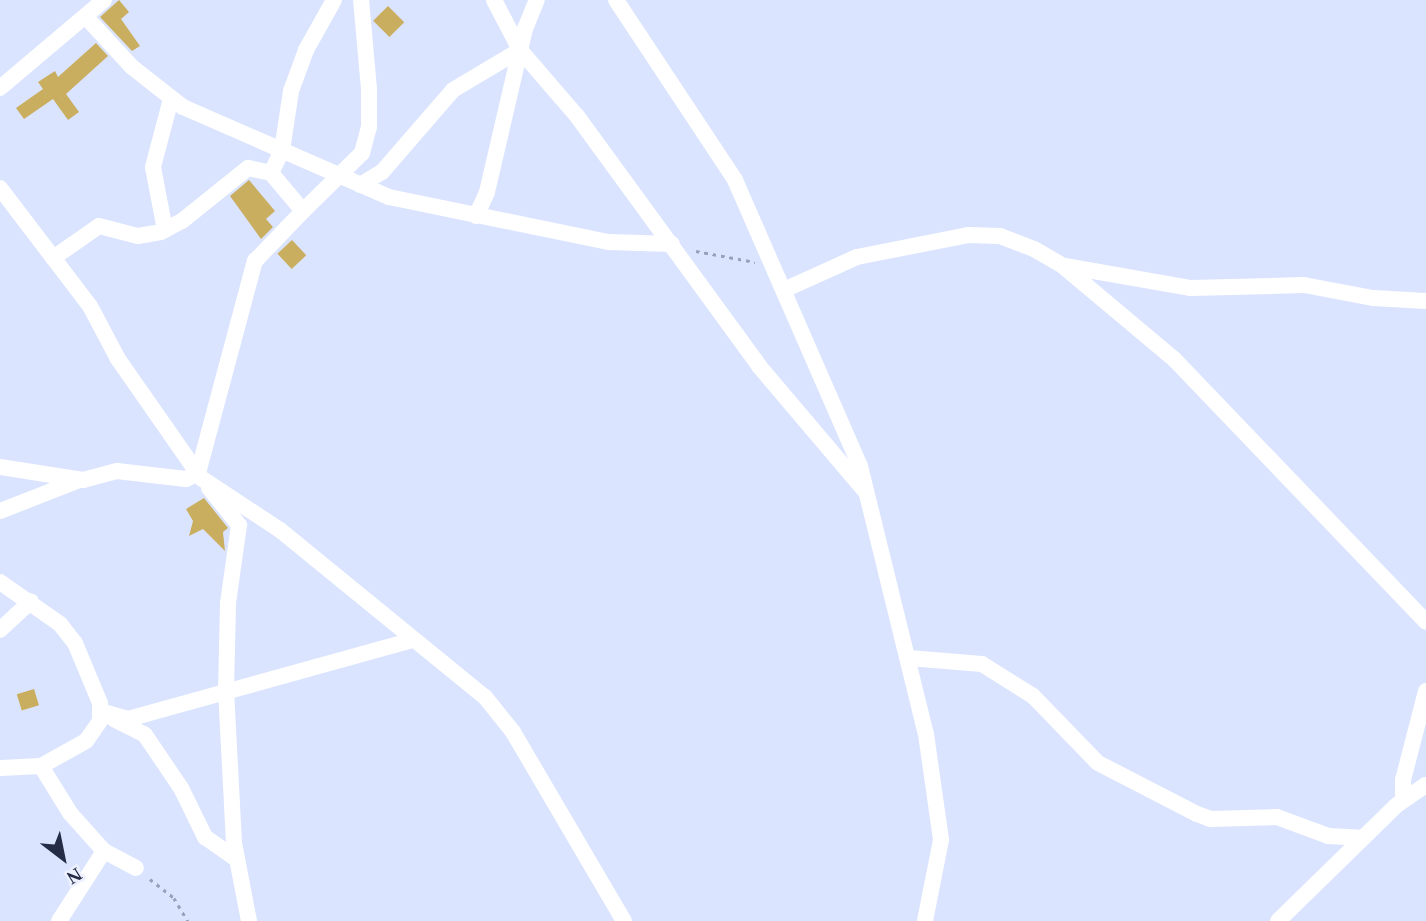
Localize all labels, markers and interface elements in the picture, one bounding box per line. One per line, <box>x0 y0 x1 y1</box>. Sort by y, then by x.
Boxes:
north arrow <box>28 823 98 893</box>
text: N <box>63 864 86 889</box>

